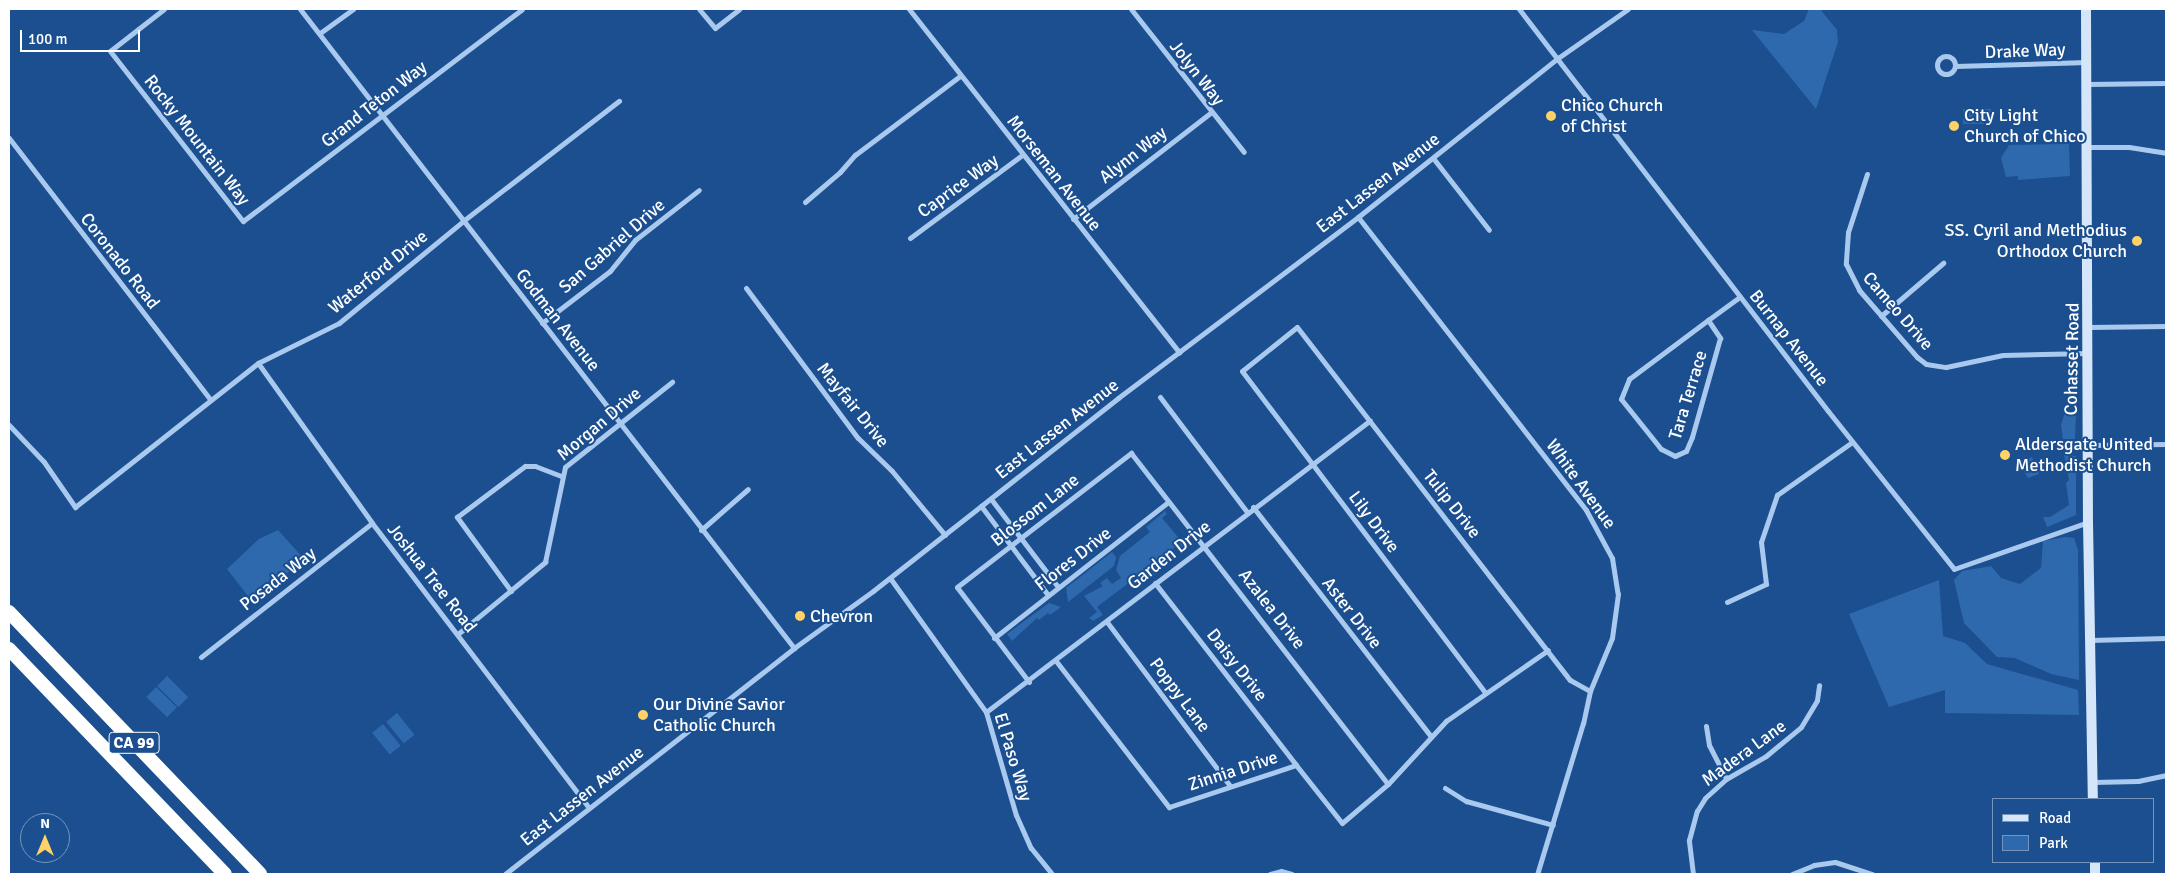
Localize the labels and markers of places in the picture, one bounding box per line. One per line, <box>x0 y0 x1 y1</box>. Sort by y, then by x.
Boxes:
place label: Chico Church of Christ <box>1561 95 1663 138</box>
place label: City Light Church of Chico <box>1964 105 2086 148</box>
marker: Chico Church of Christ <box>1545 110 1557 122</box>
marker: City Light Church of Chico <box>1948 120 1960 132</box>
place label: SS. Cyril and Methodius Orthodox Church <box>1944 220 2127 262</box>
marker: SS. Cyril and Methodius Orthodox Church <box>2131 235 2143 247</box>
place label: Aldersgate United Methodist Church <box>2015 434 2153 476</box>
marker: Aldersgate United Methodist Church <box>1999 449 2011 461</box>
place label: Chevron <box>810 605 873 627</box>
marker: Chevron <box>794 610 806 622</box>
place label: Our Divine Savior Catholic Church <box>653 694 785 736</box>
marker: Our Divine Savior Catholic Church <box>637 709 649 721</box>

